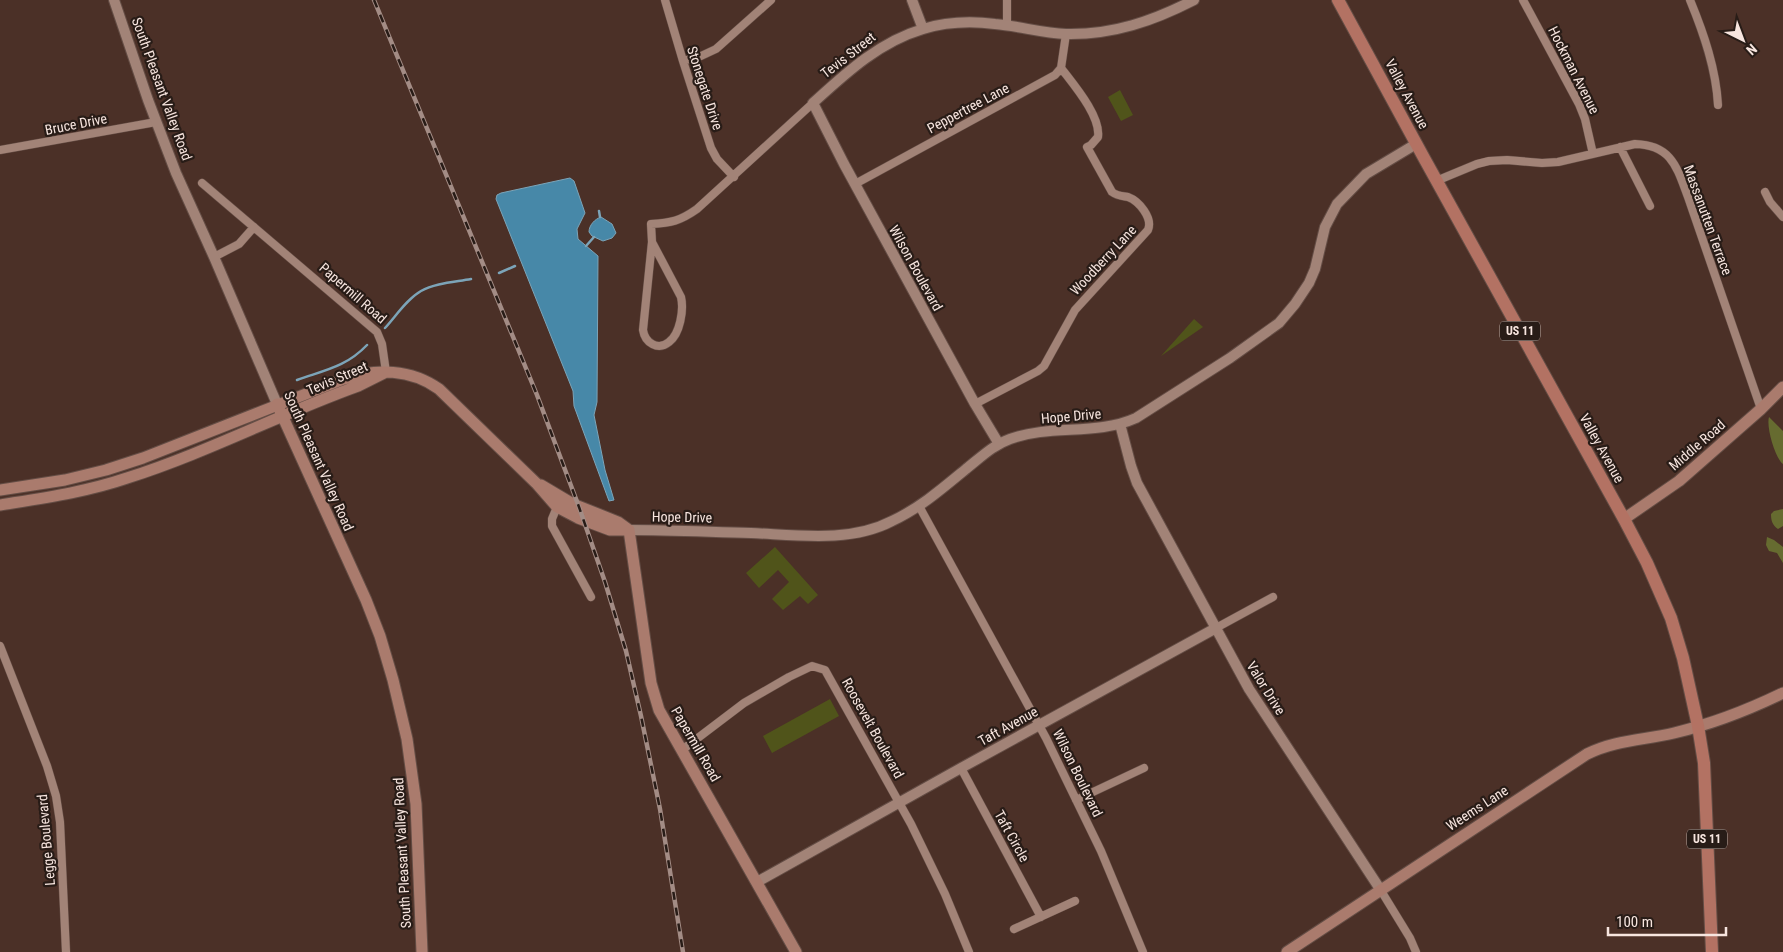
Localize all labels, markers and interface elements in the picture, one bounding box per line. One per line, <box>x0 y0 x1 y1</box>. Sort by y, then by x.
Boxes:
street label: South Pleasant Valley Road <box>129 15 195 163</box>
north arrow <box>1718 15 1768 65</box>
street label: Hockman Avenue <box>1545 24 1603 117</box>
street label: Tevis Street <box>818 29 878 81</box>
text: N <box>1743 41 1760 58</box>
street label: Stonegate Drive <box>684 44 726 132</box>
street label: Valley Avenue <box>1382 56 1432 132</box>
street label: Peppertree Lane <box>924 79 1012 136</box>
street label: Bruce Drive <box>44 110 109 138</box>
street label: Massanutten Terrace <box>1681 163 1736 278</box>
street label: Wilson Boulevard <box>886 222 946 314</box>
street label: Woodberry Lane <box>1067 222 1140 298</box>
street label: Papermill Road <box>316 260 390 326</box>
road number: US 11 <box>1500 322 1540 341</box>
street label: Tevis Street <box>304 358 370 398</box>
street label: South Pleasant Valley Road <box>281 389 357 533</box>
street label: Hope Drive <box>1040 405 1102 427</box>
street label: Valley Avenue <box>1576 411 1628 486</box>
street label: Middle Road <box>1666 416 1728 474</box>
street label: Hope Drive <box>652 508 713 526</box>
street label: Valor Drive <box>1243 658 1289 718</box>
street label: Roosevelt Boulevard <box>839 675 907 781</box>
street label: Taft Avenue <box>976 703 1041 749</box>
street label: Papermill Road <box>668 704 724 784</box>
street label: Wilson Boulevard <box>1050 727 1106 819</box>
street label: South Pleasant Valley Road <box>390 777 414 929</box>
street label: Weems Lane <box>1443 782 1511 834</box>
street label: Legge Boulevard <box>34 794 58 886</box>
street label: Taft Circle <box>991 807 1033 865</box>
road number: US 11 <box>1687 830 1727 849</box>
scale bar <box>1608 904 1726 936</box>
text: 100 m <box>1616 913 1653 931</box>

